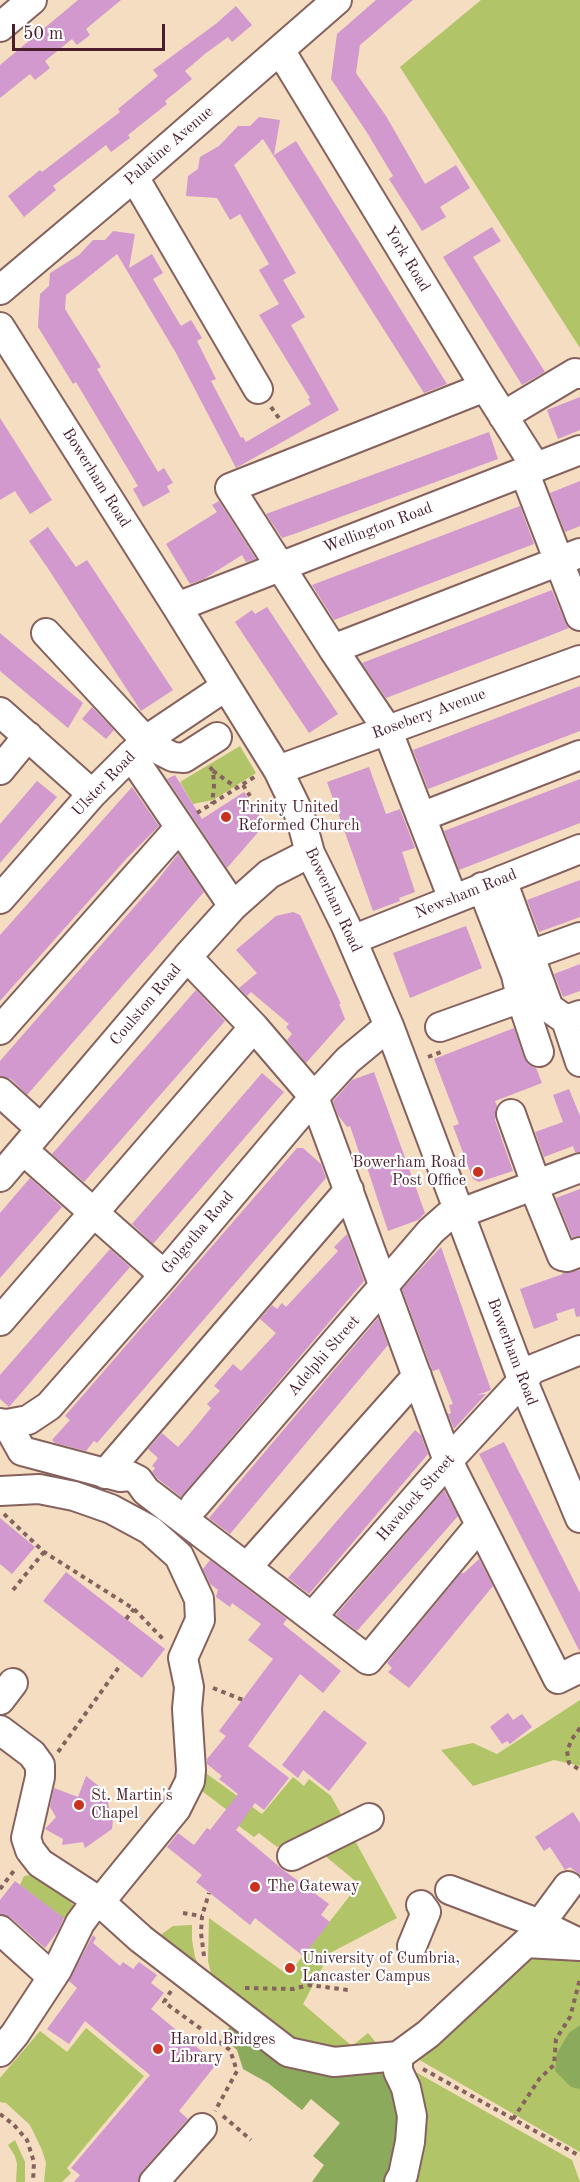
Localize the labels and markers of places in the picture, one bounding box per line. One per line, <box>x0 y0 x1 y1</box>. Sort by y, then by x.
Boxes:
place label: Trinity United Reformed Church <box>238 798 360 836</box>
marker: Trinity United Reformed Church <box>219 810 233 824</box>
place label: Bowerham Road Post Office <box>352 1153 466 1191</box>
marker: Bowerham Road Post Office <box>471 1165 485 1179</box>
place label: St. Martin's Chapel <box>91 1786 173 1824</box>
marker: St. Martin's Chapel <box>72 1798 86 1812</box>
place label: The Gateway <box>267 1877 359 1897</box>
marker: The Gateway <box>248 1880 262 1894</box>
place label: University of Cumbria, Lancaster Campus <box>302 1949 460 1987</box>
marker: University of Cumbria, Lancaster Campus <box>283 1961 297 1975</box>
place label: Harold Bridges Library <box>170 2030 275 2068</box>
marker: Harold Bridges Library <box>151 2042 165 2056</box>

